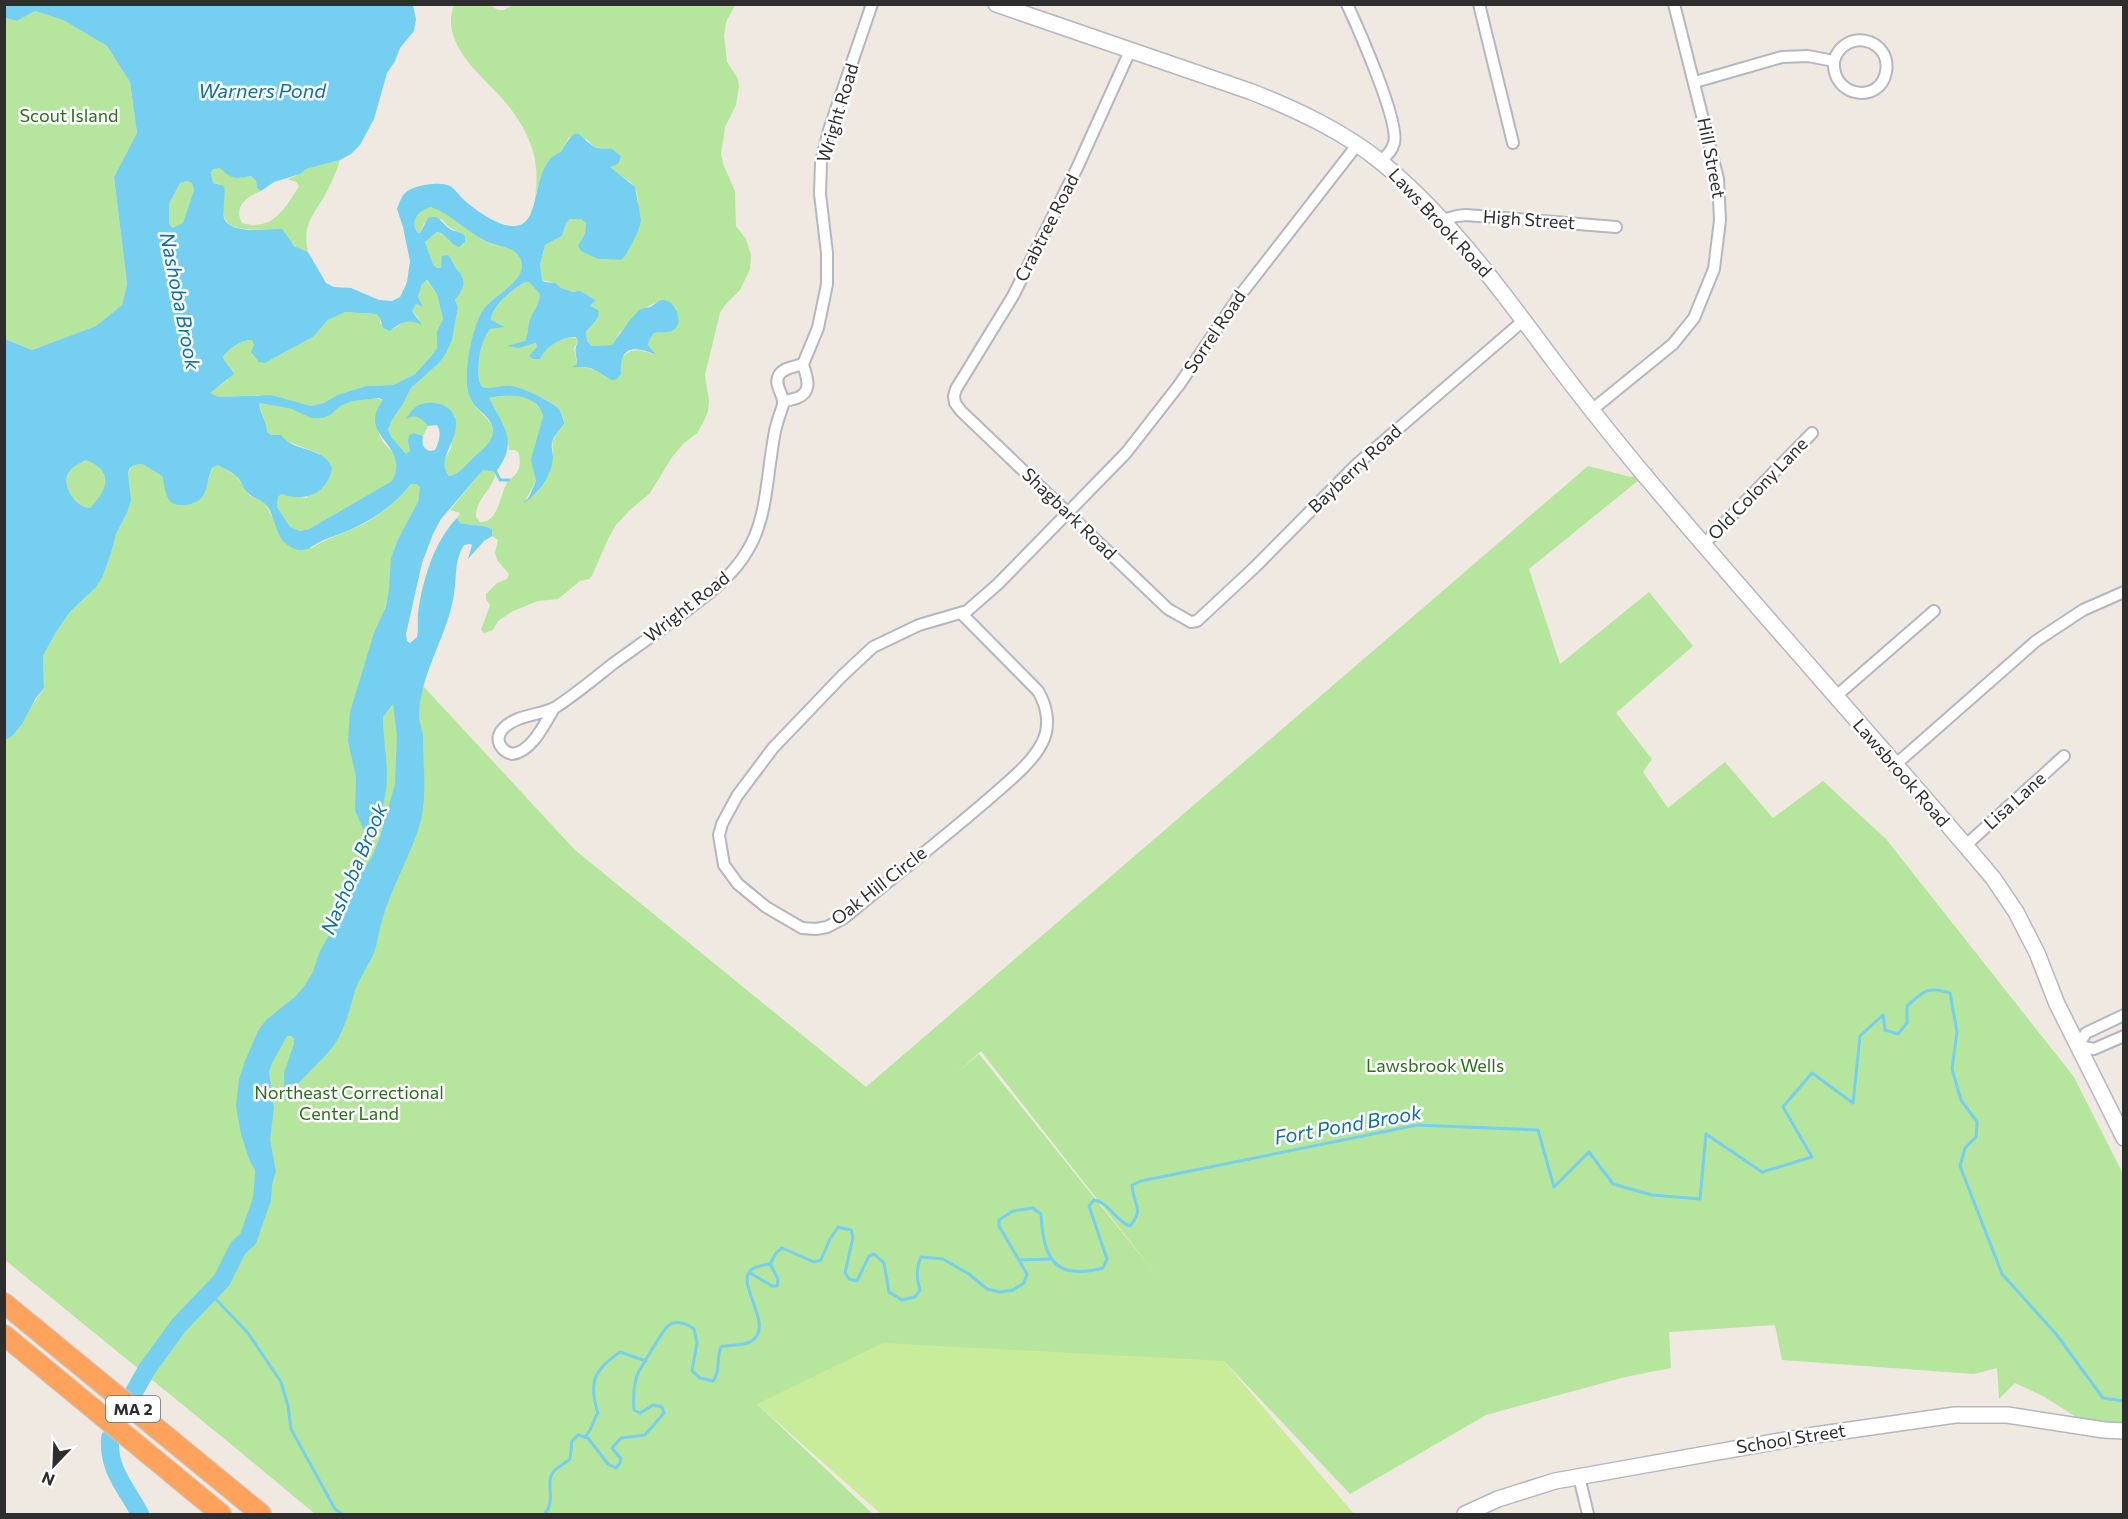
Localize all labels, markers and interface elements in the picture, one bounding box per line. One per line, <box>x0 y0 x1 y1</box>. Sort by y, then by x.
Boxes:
street label: Wright Road <box>812 61 863 165</box>
water label: Warners Pond <box>198 78 327 102</box>
park label: Scout Island <box>19 104 119 126</box>
street label: Hill Street <box>1693 116 1731 200</box>
street label: Laws Brook Road <box>1385 163 1497 281</box>
street label: Crabtree Road <box>1010 170 1083 285</box>
street label: High Street <box>1482 205 1576 233</box>
water label: Nashoba Brook <box>156 230 206 373</box>
street label: Sorrel Road <box>1179 286 1250 377</box>
street label: Bayberry Road <box>1303 419 1406 517</box>
street label: Old Colony Lane <box>1703 432 1812 544</box>
street label: Shagbark Road <box>1018 463 1121 564</box>
street label: Wright Road <box>639 566 733 646</box>
street label: Lawsbrook Road <box>1849 714 1955 831</box>
street label: Lisa Lane <box>1979 767 2050 834</box>
water label: Nashoba Brook <box>315 799 392 937</box>
street label: Oak Hill Circle <box>826 841 930 929</box>
park label: Lawsbrook Wells <box>1366 1054 1504 1076</box>
park label: Northeast Correctional Center Land <box>254 1081 444 1124</box>
water label: Fort Pond Brook <box>1272 1099 1425 1149</box>
road number: MA 2 <box>106 1396 160 1422</box>
street label: School Street <box>1735 1419 1847 1457</box>
north arrow <box>24 1435 84 1495</box>
text: N <box>39 1468 57 1490</box>

